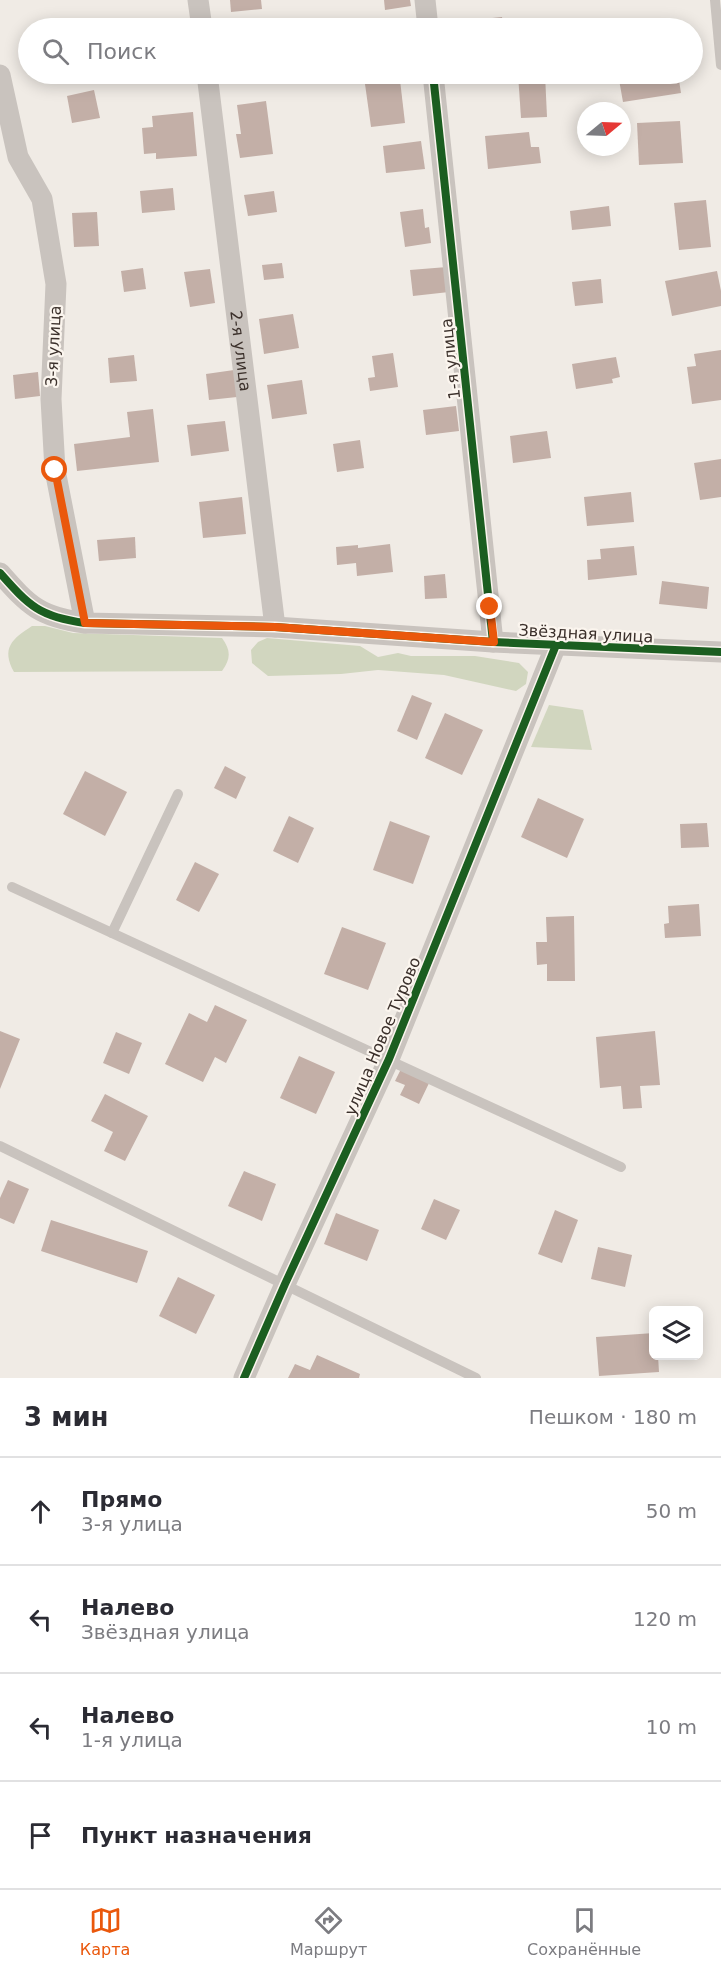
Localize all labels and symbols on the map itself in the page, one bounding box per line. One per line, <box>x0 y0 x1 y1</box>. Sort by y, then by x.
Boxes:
north arrow <box>577 102 631 156</box>
street label: 3-я улица <box>42 305 65 387</box>
street label: 2-я улица <box>226 309 255 393</box>
street label: 1-я улица <box>437 317 464 400</box>
route start <box>41 456 67 482</box>
route end <box>476 593 502 619</box>
street label: Звёздная улица <box>518 620 654 647</box>
street label: улица Новое Турово <box>340 954 424 1118</box>

